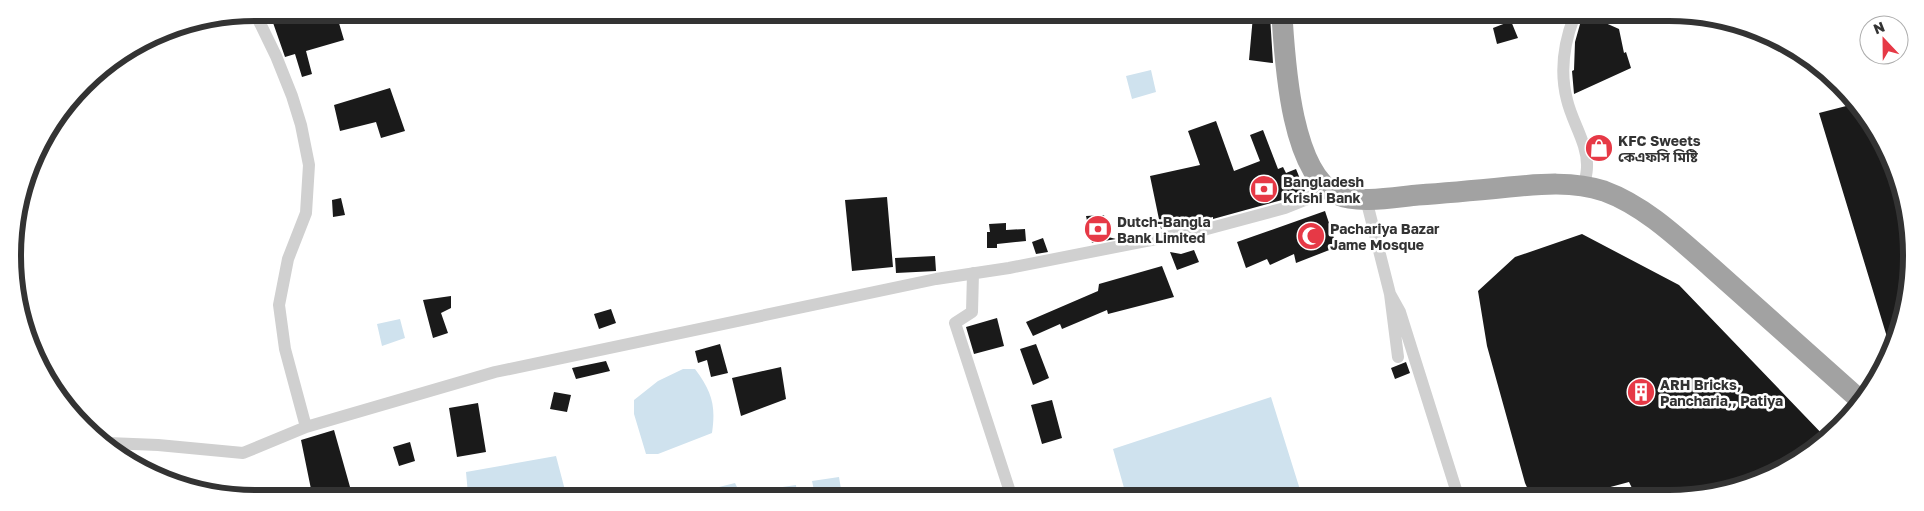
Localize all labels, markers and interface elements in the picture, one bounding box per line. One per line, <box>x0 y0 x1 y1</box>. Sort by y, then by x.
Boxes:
north arrow <box>1859 15 1909 65</box>
text: N <box>1871 18 1887 37</box>
place label: KFC Sweets কেএফসি মিষ্টি <box>1618 132 1701 165</box>
shop icon: KFC Sweets কেএফসি মিষ্টি <box>1584 133 1614 163</box>
place label: Bangladesh Krishi Bank <box>1283 173 1364 206</box>
bank icon: Bangladesh Krishi Bank <box>1249 174 1279 204</box>
place label: Dutch-Bangla Bank Limited <box>1117 213 1211 246</box>
bank icon: Dutch-Bangla Bank Limited <box>1083 214 1113 244</box>
place label: Pachariya Bazar Jame Mosque <box>1330 220 1440 253</box>
mosque icon: Pachariya Bazar Jame Mosque <box>1296 221 1326 251</box>
place label: ARH Bricks, Pancharia,, Patiya <box>1660 376 1783 409</box>
building icon: ARH Bricks, Pancharia,, Patiya <box>1626 377 1656 407</box>

